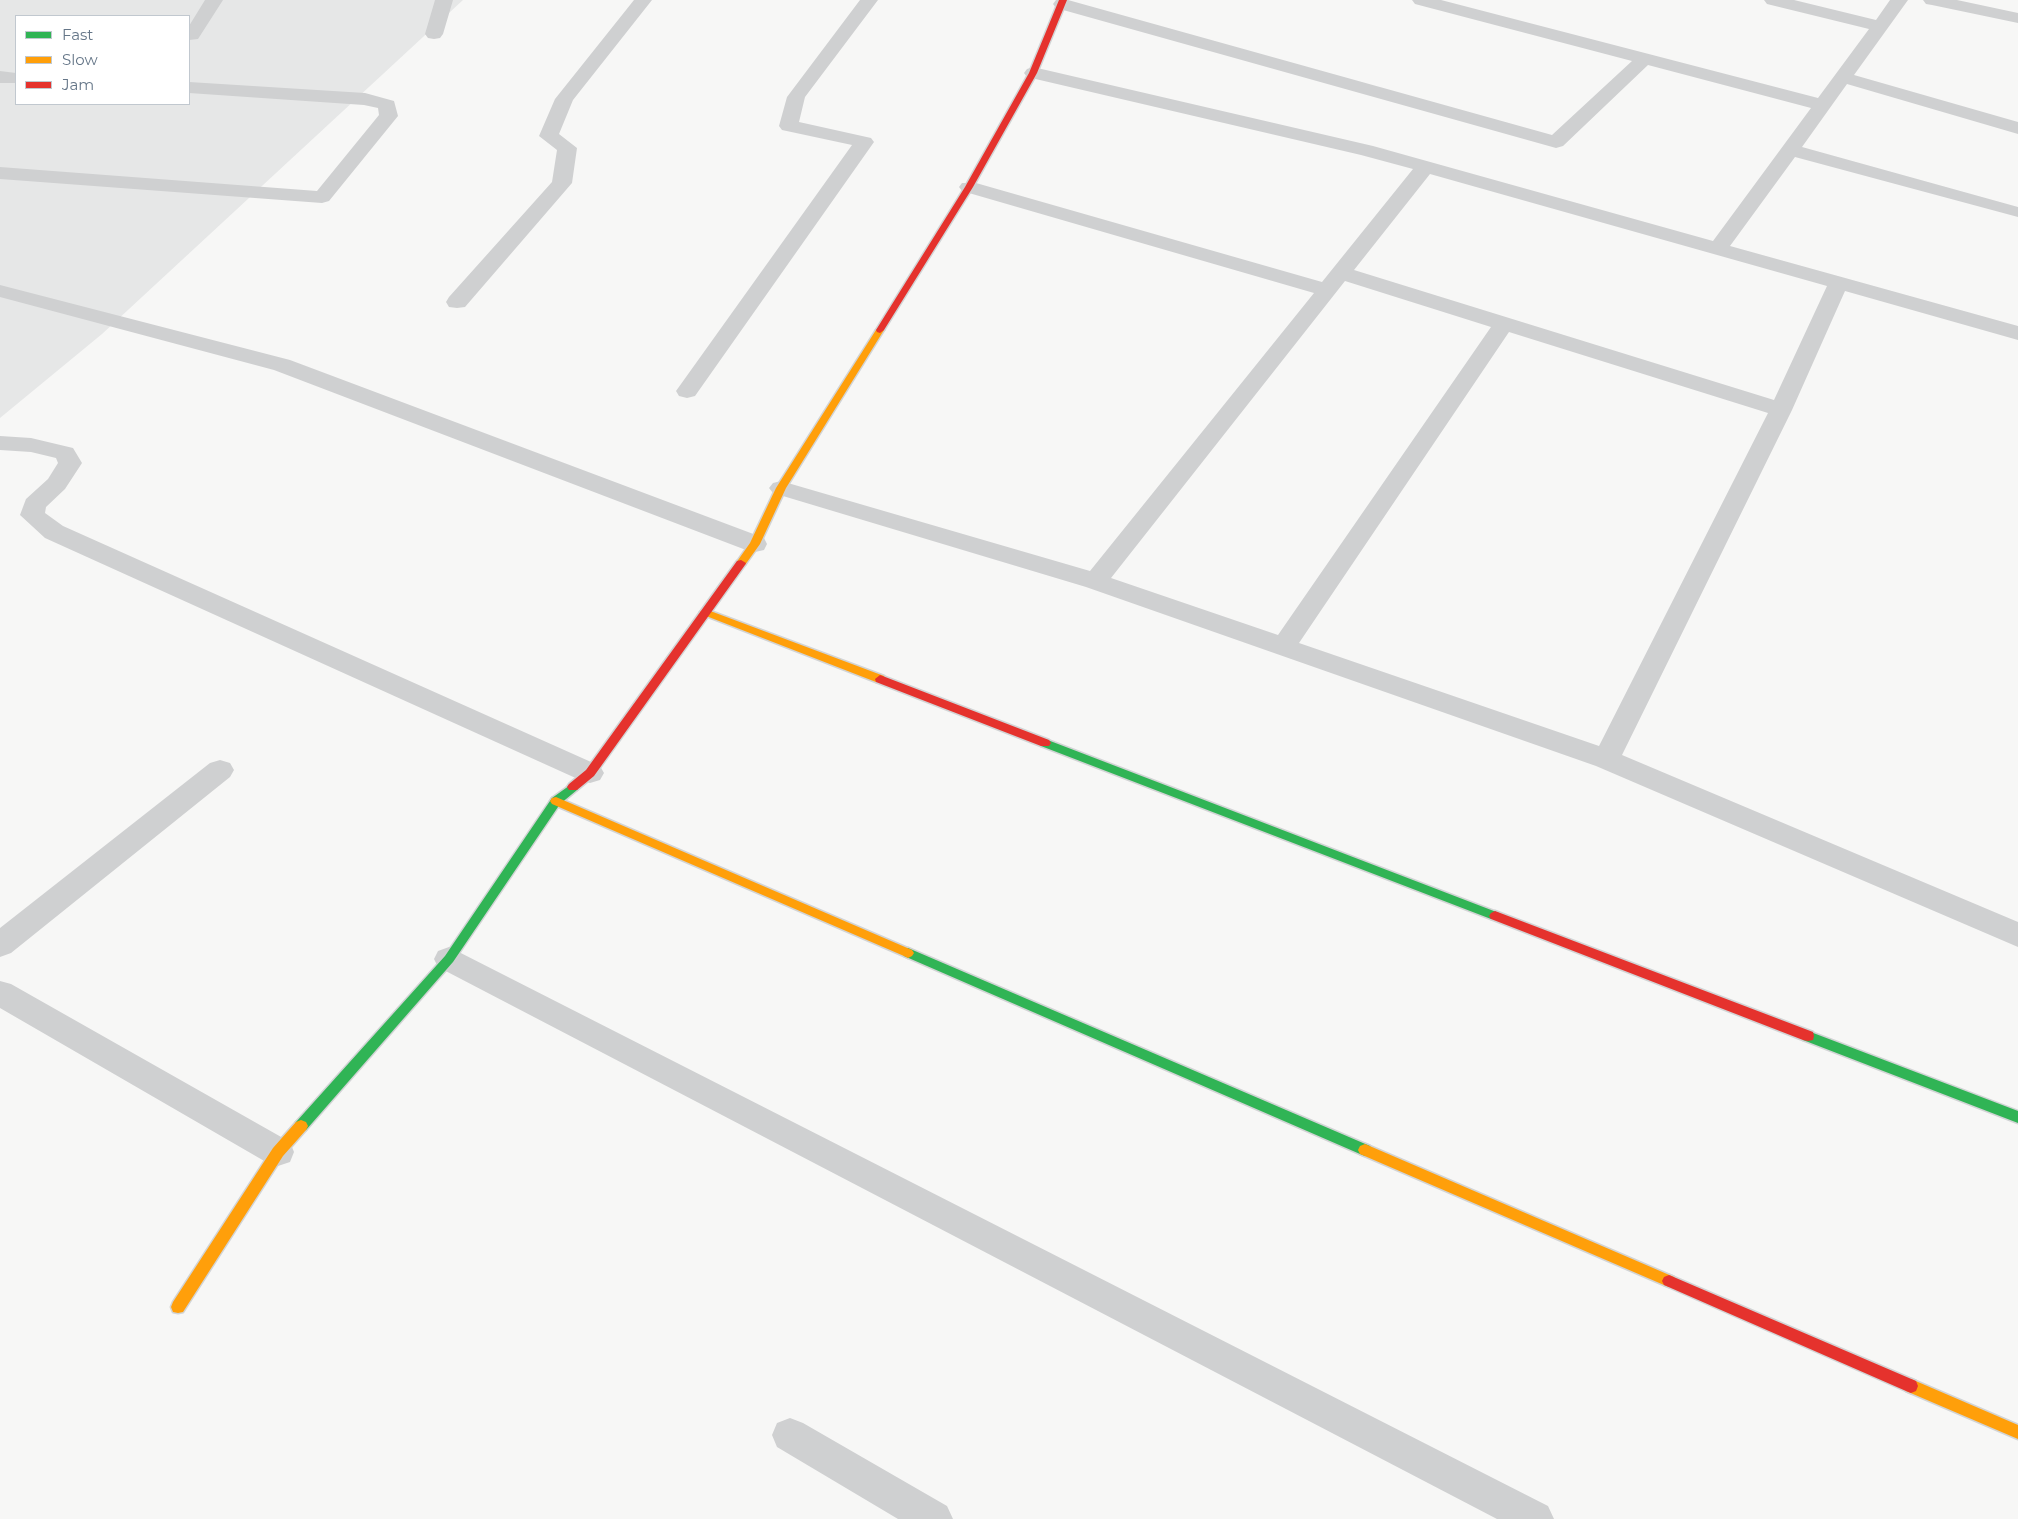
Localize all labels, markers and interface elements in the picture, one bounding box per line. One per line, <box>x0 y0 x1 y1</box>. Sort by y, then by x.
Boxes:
legend <box>15 15 190 105</box>
text: Fast <box>62 25 93 44</box>
text: Slow <box>62 50 98 69</box>
text: Jam <box>62 75 94 94</box>

